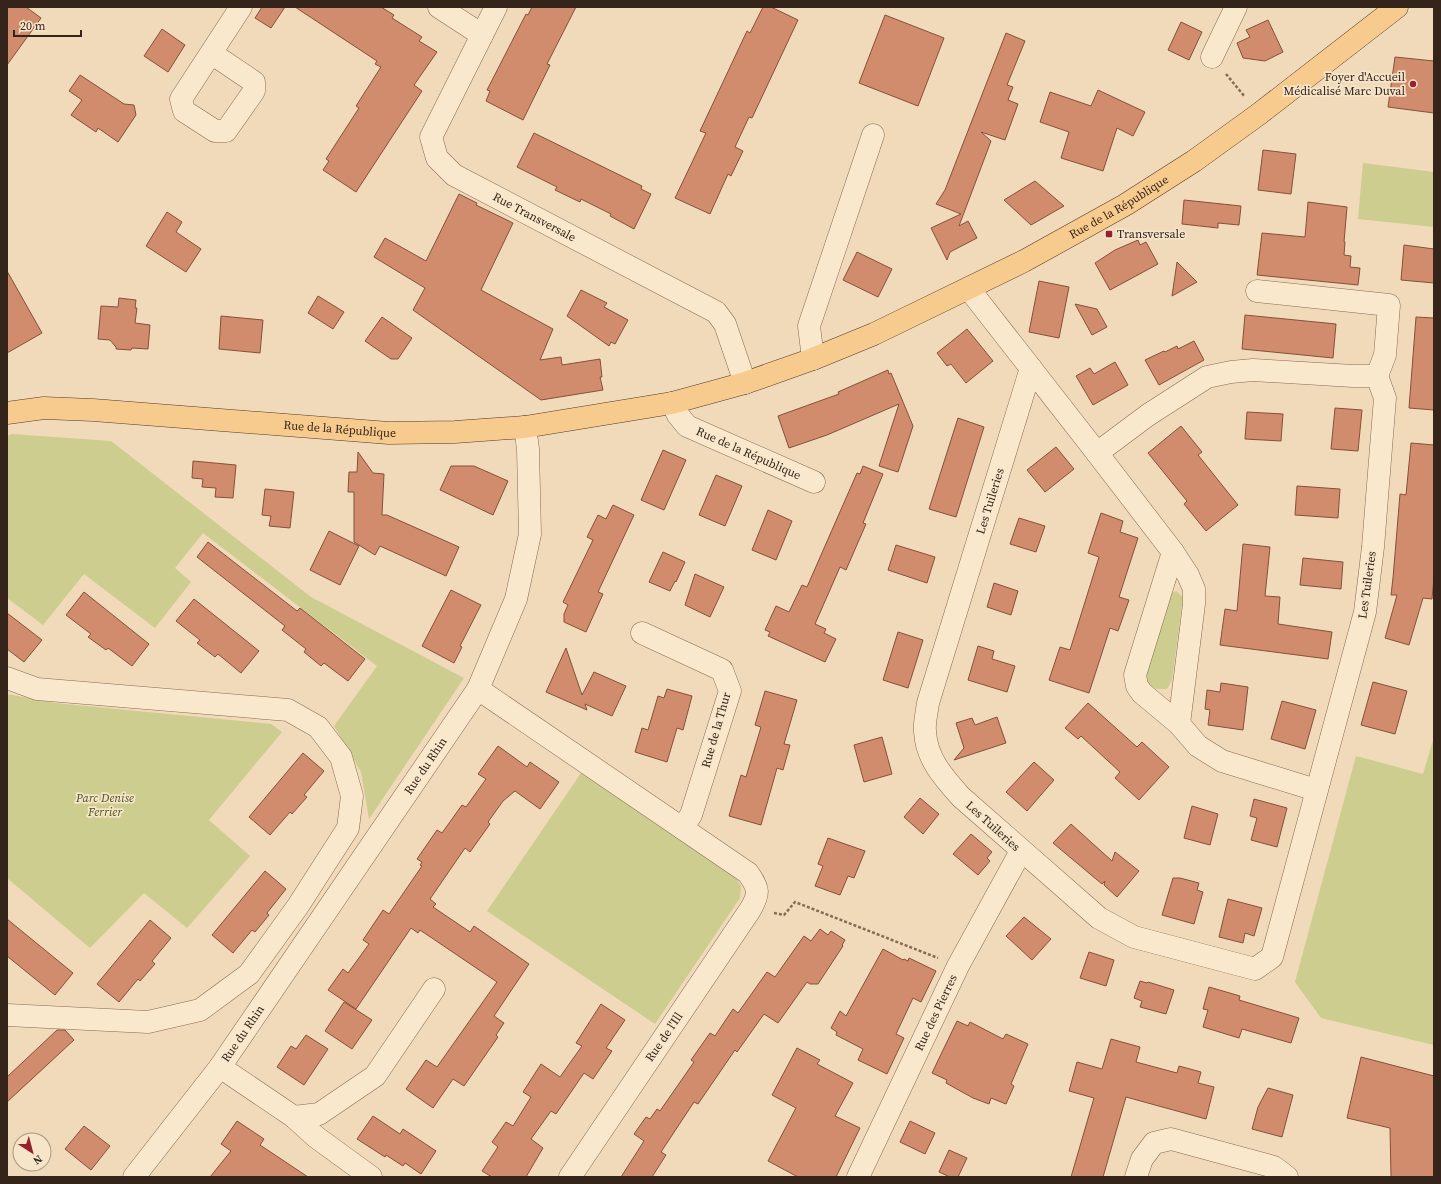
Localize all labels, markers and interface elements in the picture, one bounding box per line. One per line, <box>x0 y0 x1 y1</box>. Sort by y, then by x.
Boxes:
scale bar <box>14 12 81 38</box>
text: 20 m <box>20 18 46 34</box>
place label: Foyer d'Accueil Médicalisé Marc Duval <box>1284 69 1405 99</box>
marker: Foyer d'Accueil Médicalisé Marc Duval <box>1408 79 1418 89</box>
street label: Rue de la République <box>1066 171 1171 242</box>
street label: Rue Transversale <box>490 189 579 245</box>
place label: Transversale <box>1117 226 1185 242</box>
marker: Transversale <box>1104 229 1114 239</box>
street label: Rue de la République <box>283 417 396 441</box>
street label: Rue de la République <box>694 423 804 483</box>
street label: Les Tuileries <box>972 466 1008 536</box>
street label: Les Tuileries <box>1354 550 1380 620</box>
street label: Rue de la Thur <box>698 690 734 770</box>
street label: Rue du Rhin <box>400 734 451 798</box>
park label: Parc Denise Ferrier <box>75 790 134 820</box>
street label: Les Tuileries <box>962 797 1024 855</box>
street label: Rue des Pierres <box>911 972 961 1053</box>
street label: Rue du Rhin <box>218 1002 268 1065</box>
street label: Rue de l'Ill <box>642 1009 687 1065</box>
north arrow <box>12 1132 52 1172</box>
text: N <box>30 1151 45 1168</box>

